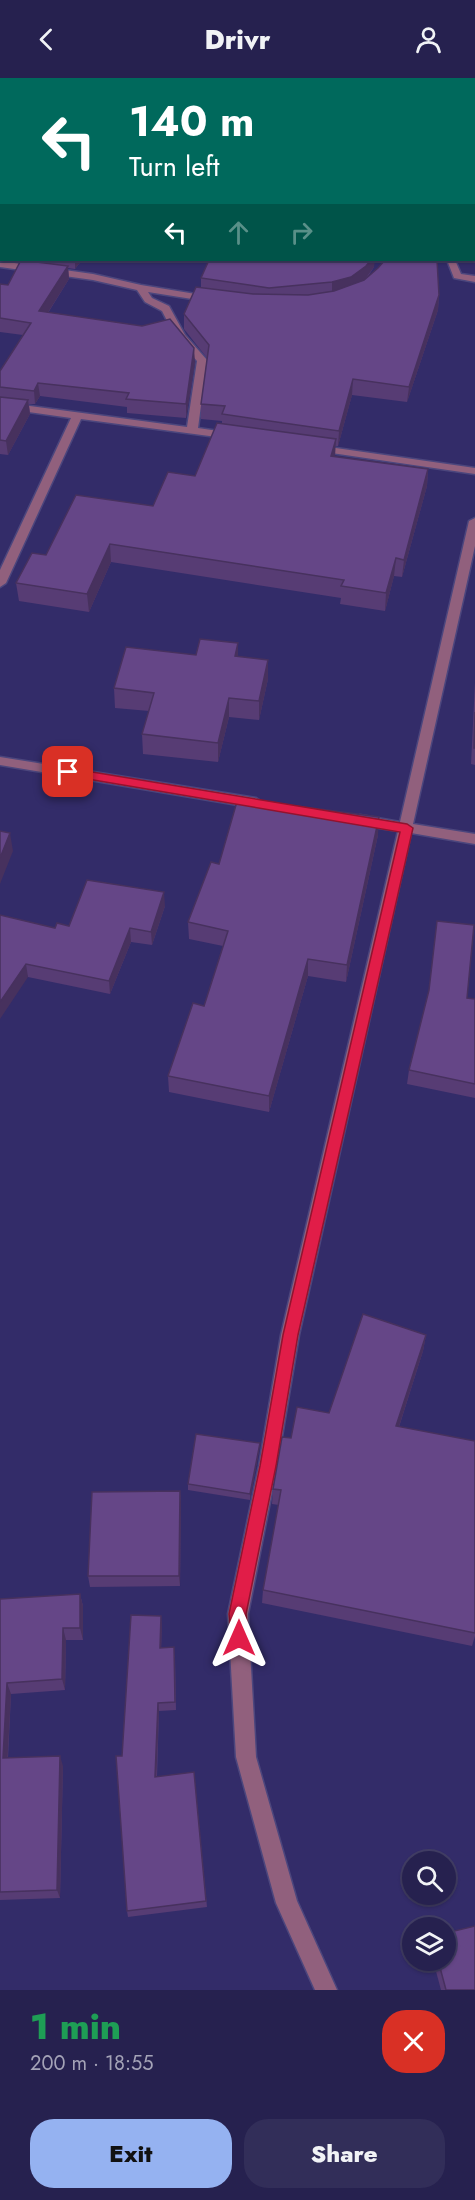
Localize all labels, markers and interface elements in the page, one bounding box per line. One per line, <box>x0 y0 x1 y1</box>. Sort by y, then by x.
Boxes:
text: Drivr <box>204 20 271 59</box>
icon: back <box>30 23 63 56</box>
icon: person <box>412 23 445 56</box>
text: 140 m <box>129 91 255 152</box>
icon: left <box>30 102 108 180</box>
text: Turn left <box>129 147 219 186</box>
icon: left <box>159 216 192 249</box>
icon: ahead <box>222 216 255 249</box>
icon: right <box>285 216 318 249</box>
pin <box>42 746 93 797</box>
icon: arrive <box>51 755 84 788</box>
position arrow <box>207 1606 271 1670</box>
map controls <box>402 1851 456 1971</box>
button: search <box>402 1851 456 1905</box>
button: layers <box>402 1917 456 1971</box>
text: 1 min <box>30 2000 121 2052</box>
button: close <box>382 2010 445 2073</box>
text: 200 m · 18:55 <box>30 2049 153 2078</box>
button: Exit <box>30 2119 232 2188</box>
button: Share <box>244 2119 445 2188</box>

